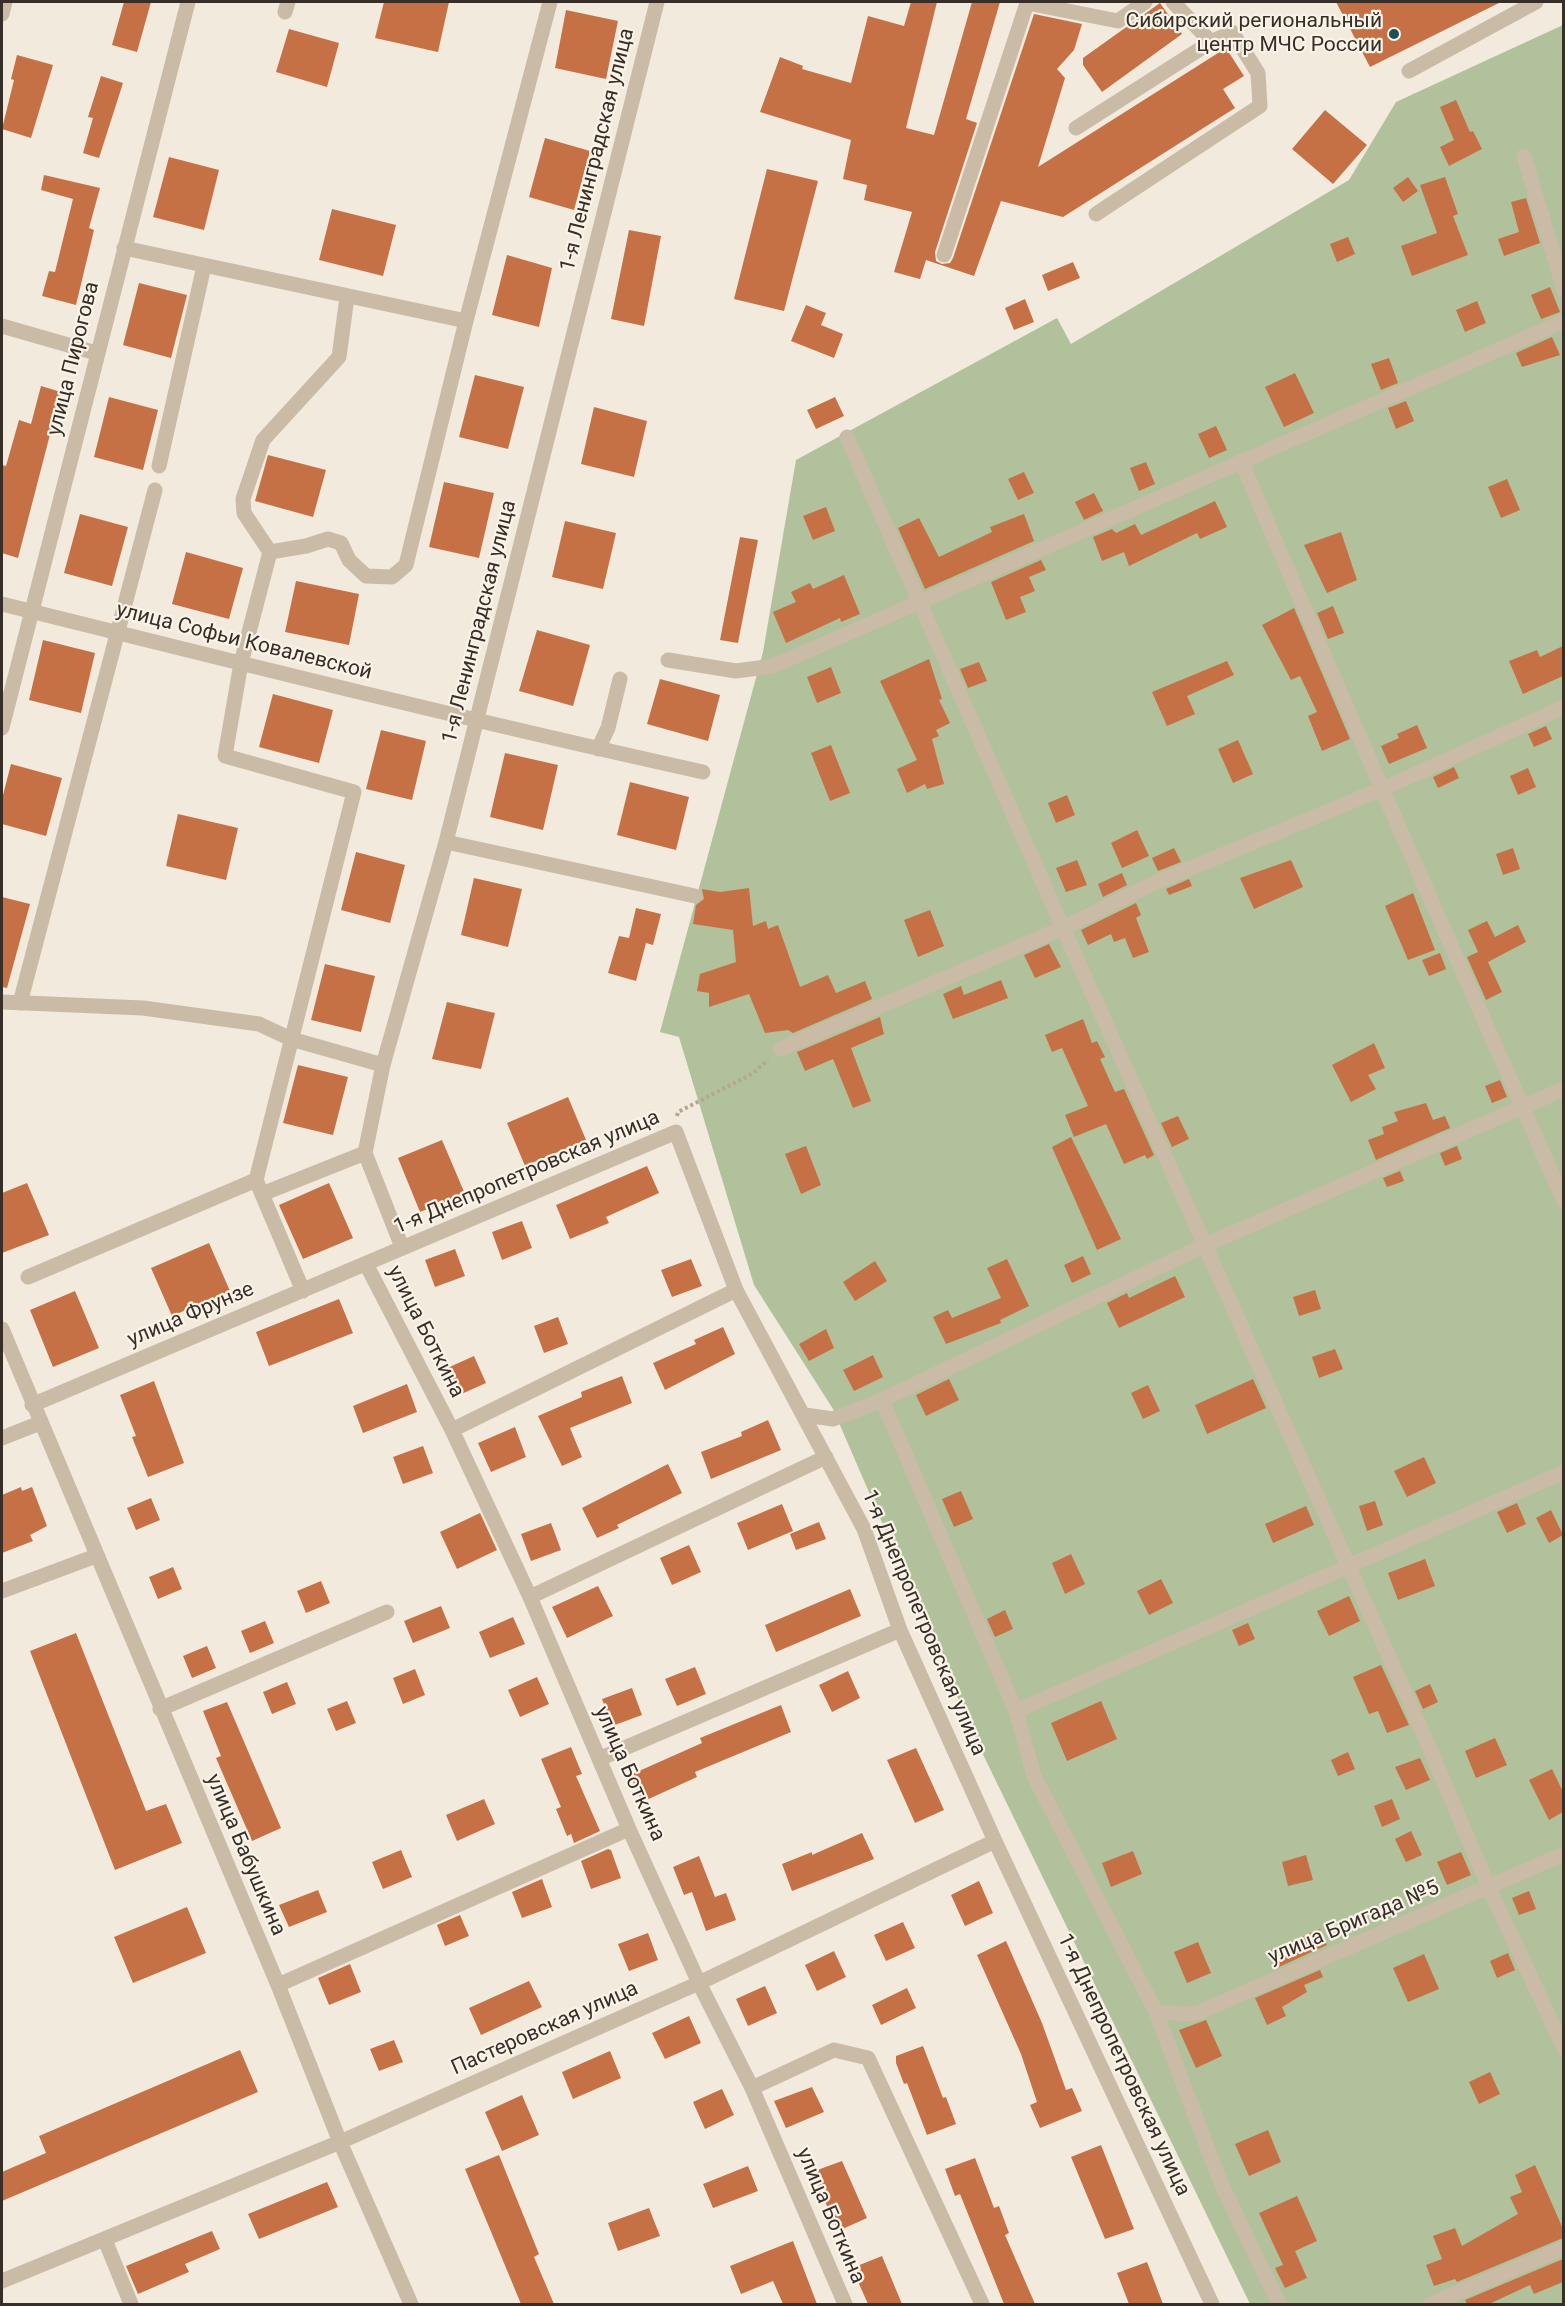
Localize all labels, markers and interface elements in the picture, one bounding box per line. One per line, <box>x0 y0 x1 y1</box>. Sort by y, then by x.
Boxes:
place label: Сибирский региональный центр МЧС России <box>1126 9 1382 59</box>
street label: 1-я Ленинградская улица <box>556 26 640 274</box>
marker: Сибирский региональный центр МЧС России <box>1387 27 1401 41</box>
street label: улица Пирогова <box>43 279 105 439</box>
street label: 1-я Ленинградская улица <box>438 498 522 746</box>
street label: улица Софьи Ковалевской <box>114 598 374 686</box>
street label: 1-я Днепропетровская улица <box>390 1105 664 1241</box>
street label: улица Боткина <box>381 1262 469 1402</box>
street label: улица Фрунзе <box>124 1277 258 1353</box>
street label: 1-я Днепропетровская улица <box>855 1486 991 1760</box>
street label: улица Боткина <box>588 1703 670 1845</box>
street label: улица Бабушкина <box>200 1770 290 1940</box>
street label: улица Бригада №5 <box>1265 1876 1443 1970</box>
street label: 1-я Днепропетровская улица <box>1051 1930 1195 2200</box>
street label: Пастеровская улица <box>448 1976 642 2082</box>
street label: улица Боткина <box>790 2144 870 2288</box>

